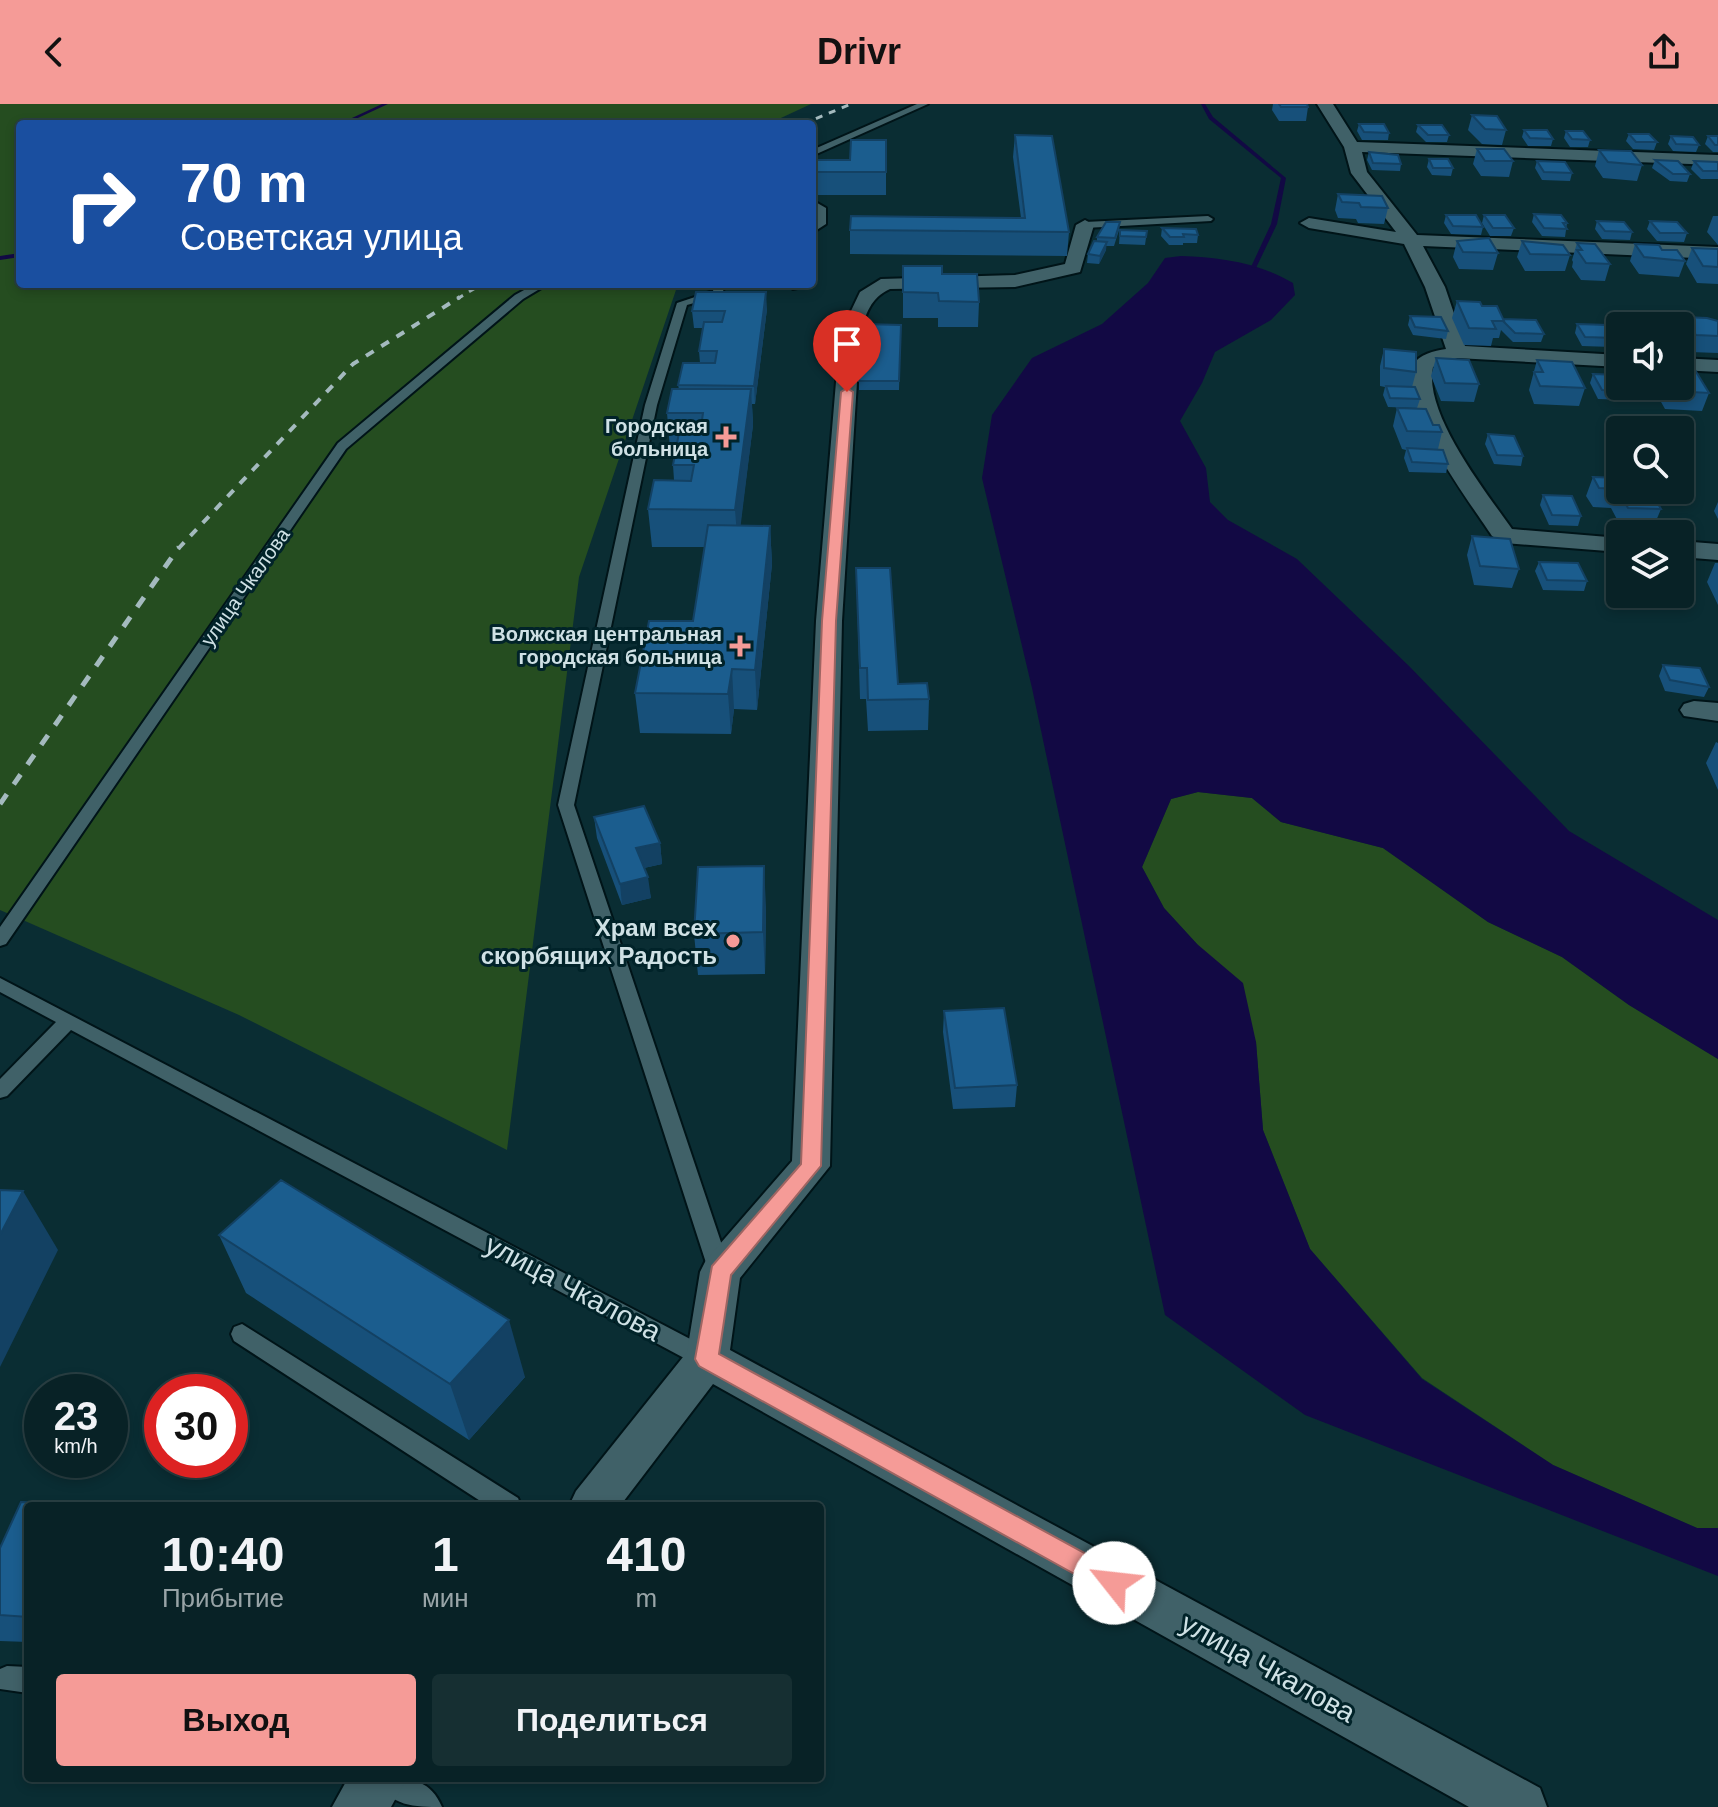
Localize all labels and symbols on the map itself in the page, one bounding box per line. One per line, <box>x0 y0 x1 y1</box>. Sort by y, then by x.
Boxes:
pin <box>813 310 881 392</box>
place label: Городская больница <box>605 415 709 460</box>
marker: Городская больница <box>715 426 737 448</box>
street label: улица Чкалова <box>196 523 294 650</box>
place label: Волжская центральная городская больница <box>491 623 723 668</box>
marker: Волжская центральная городская больница <box>729 635 751 657</box>
place label: Храм всех скорбящих Радость <box>481 914 718 969</box>
marker: Храм всех скорбящих Радость <box>724 932 742 950</box>
street label: улица Чкалова <box>480 1229 666 1347</box>
speed limit sign: 30 <box>144 1374 248 1478</box>
position arrow <box>1072 1541 1156 1625</box>
street label: улица Чкалова <box>1176 1607 1361 1729</box>

